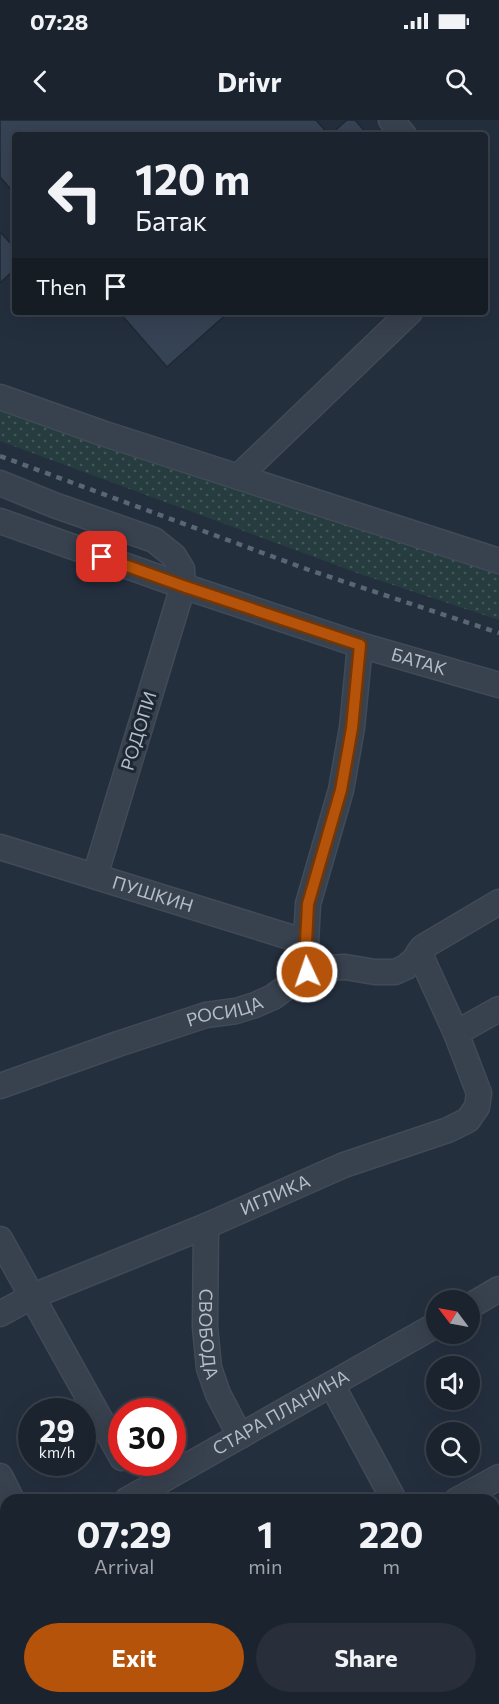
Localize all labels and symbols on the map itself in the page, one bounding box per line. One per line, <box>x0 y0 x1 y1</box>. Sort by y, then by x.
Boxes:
pin <box>76 531 127 582</box>
street label: БАТАК <box>389 643 449 679</box>
street label: РОДОПИ <box>116 688 160 773</box>
street label: ПУШКИН <box>110 871 196 916</box>
position arrow <box>275 940 339 1004</box>
street label: РОСИЦА <box>183 991 266 1031</box>
street label: ИГЛИКА <box>236 1169 313 1220</box>
street label: СВОБОДА <box>195 1288 224 1382</box>
north arrow <box>426 1290 480 1344</box>
street label: СТАРА ПЛАНИНА <box>208 1365 353 1459</box>
speed limit sign: 30 <box>108 1398 186 1476</box>

